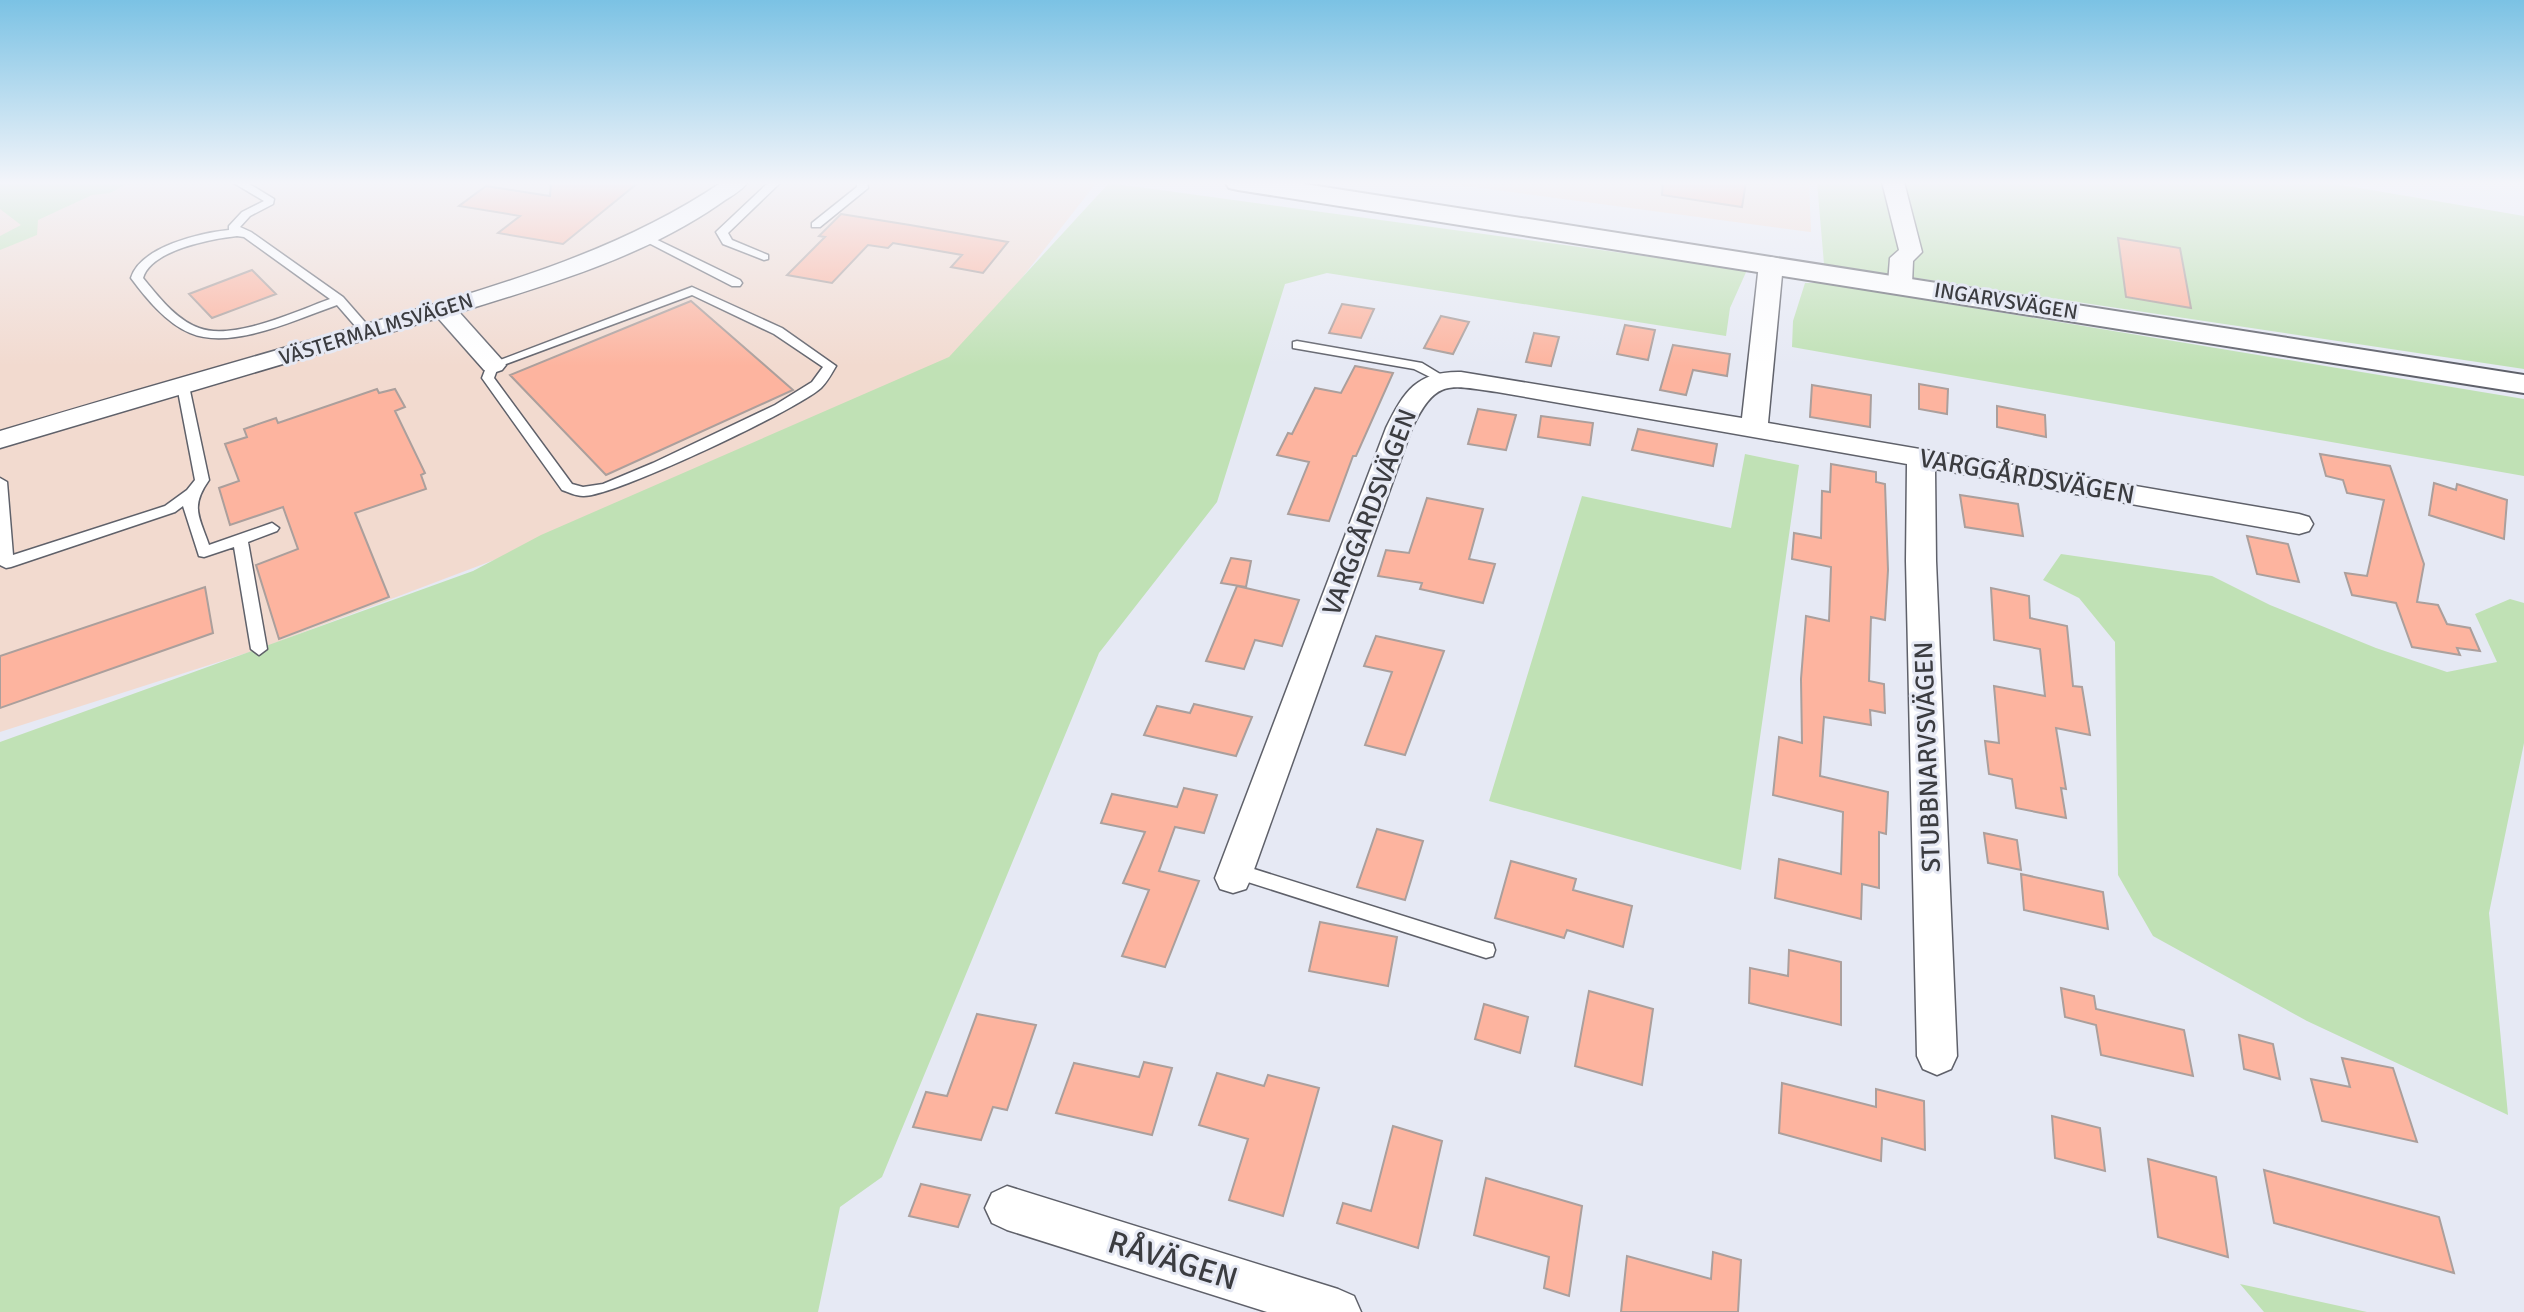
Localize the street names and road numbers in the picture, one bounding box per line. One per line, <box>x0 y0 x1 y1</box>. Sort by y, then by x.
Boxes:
street label: INGARVSVÄGEN <box>1932 277 2080 325</box>
street label: VÄSTERMALMSVÄGEN <box>276 287 476 371</box>
street label: VARGGÅRDSVÄGEN <box>1316 405 1424 620</box>
street label: VARGGÅRDSVÄGEN <box>1917 442 2137 512</box>
street label: STUBBNARVSVÄGEN <box>1908 641 1948 873</box>
street label: RÅVÄGEN <box>1103 1222 1242 1299</box>

